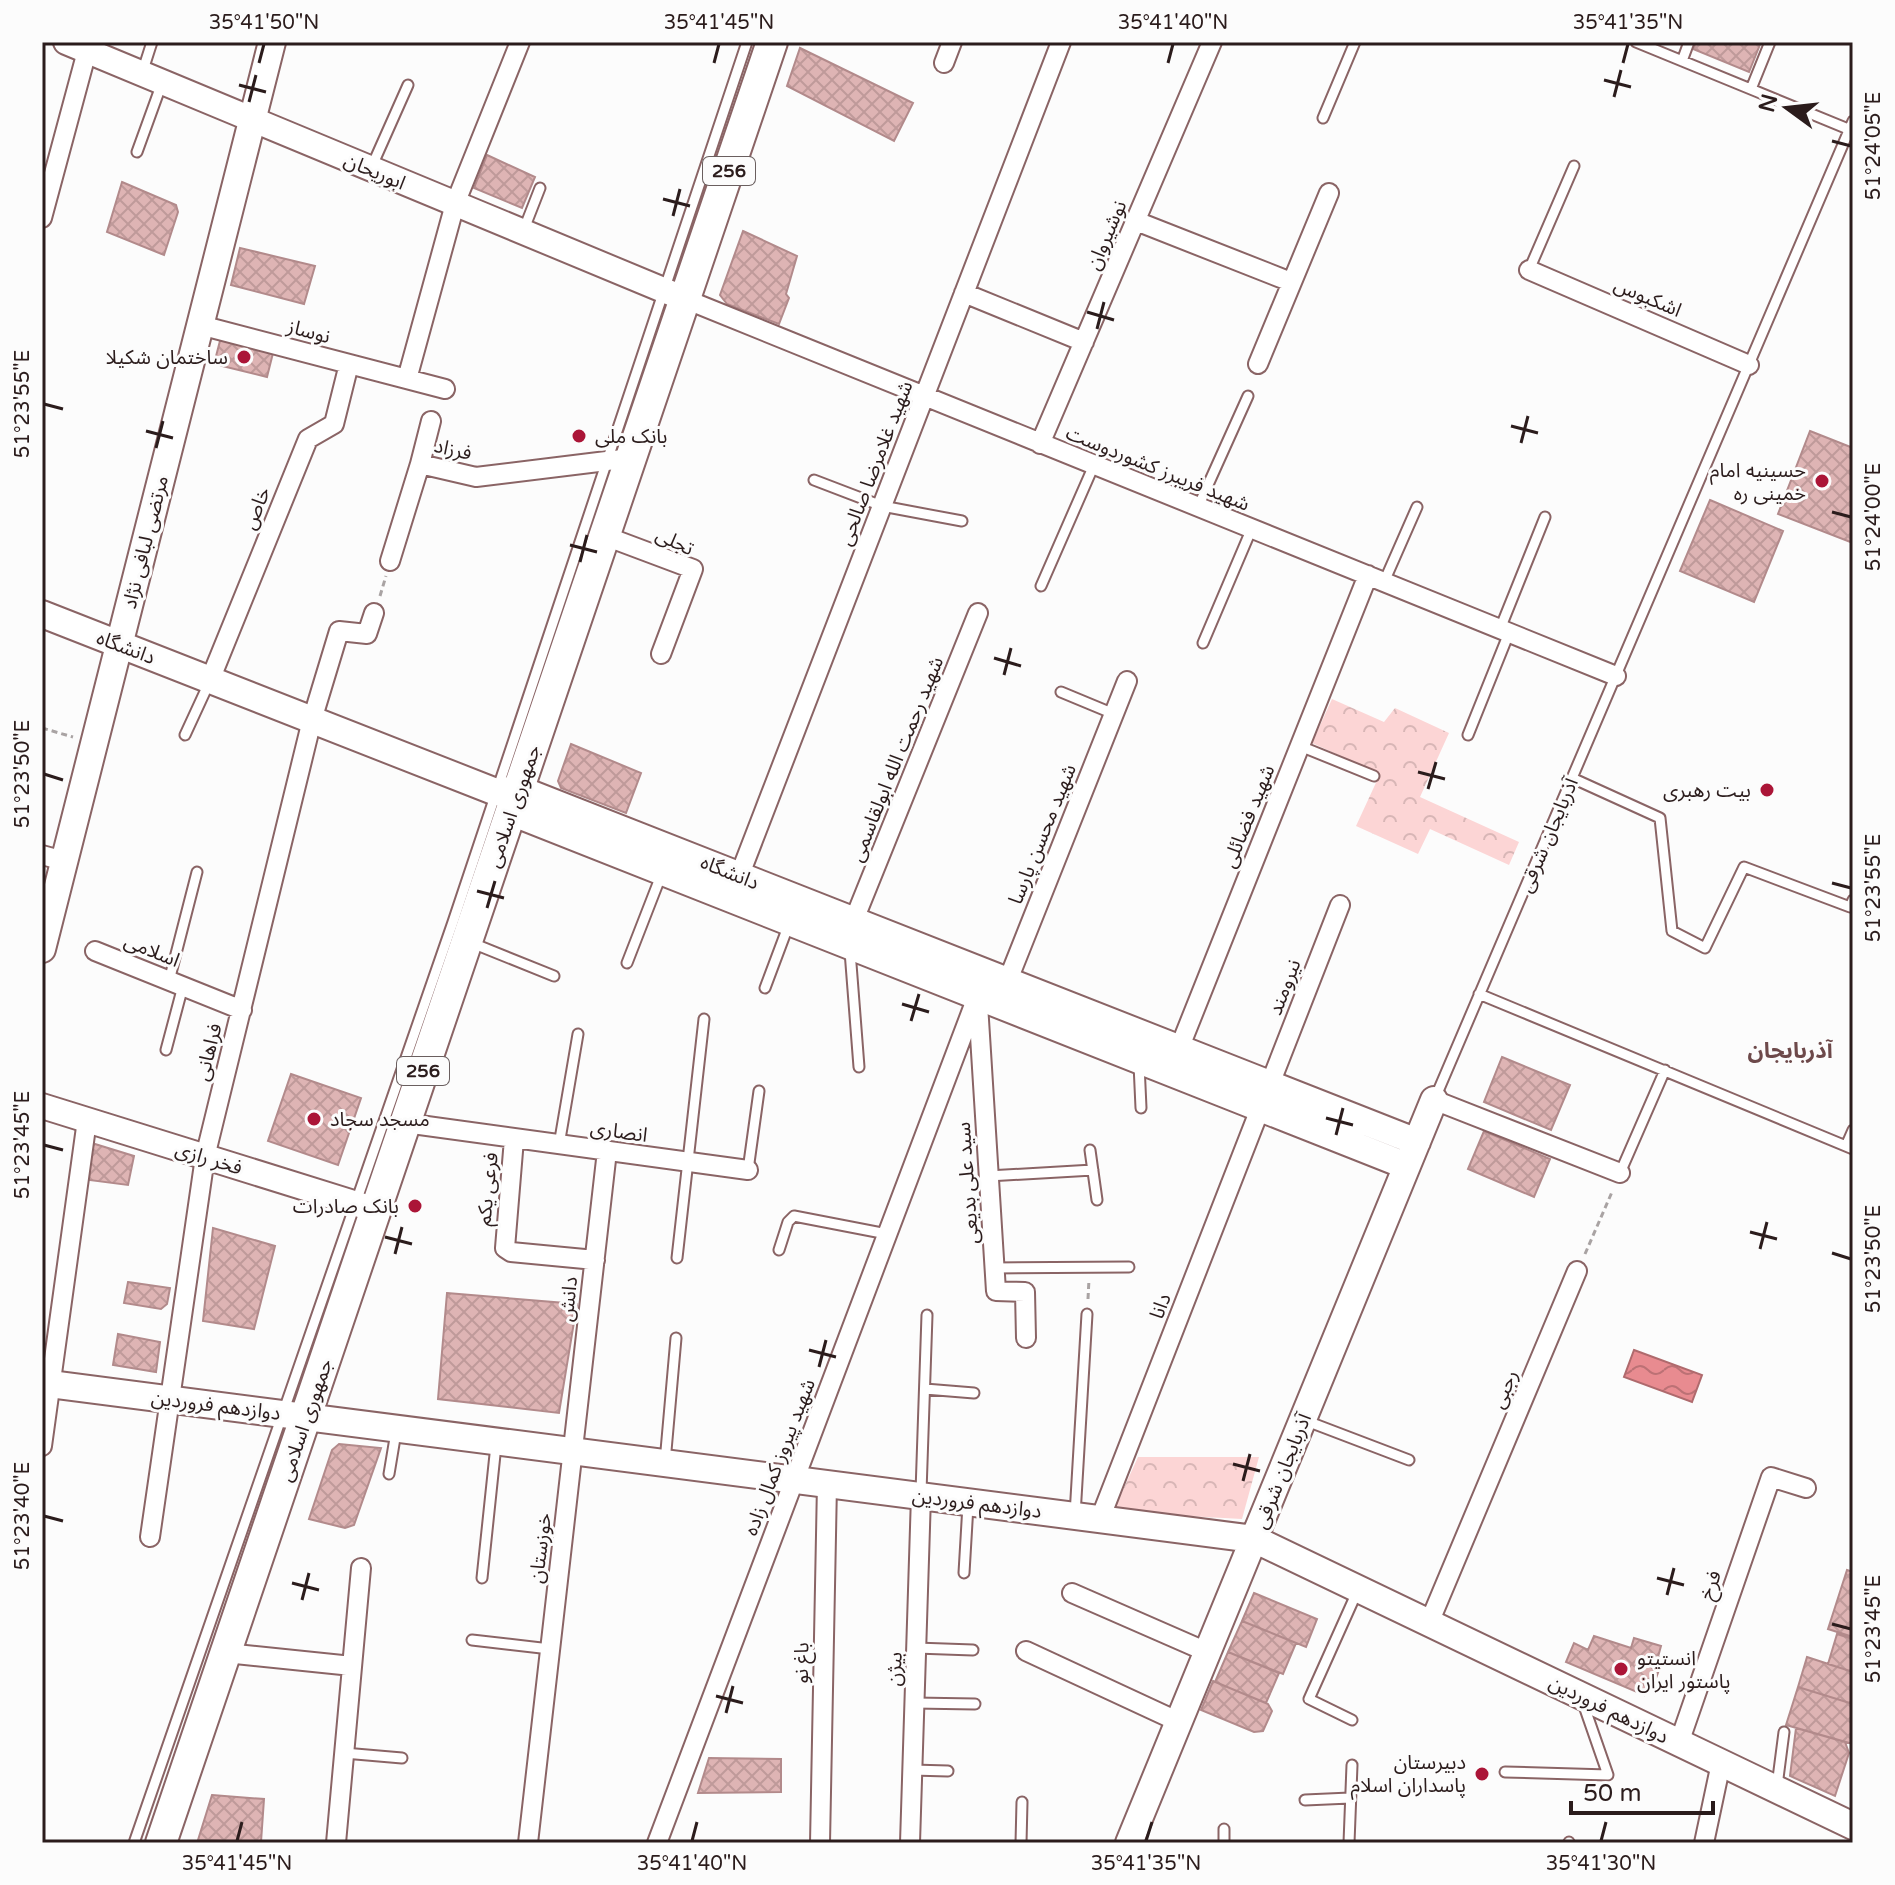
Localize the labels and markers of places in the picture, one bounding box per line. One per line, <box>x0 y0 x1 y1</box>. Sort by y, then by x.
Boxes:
place label: ساختمان شکیلا <box>106 346 228 370</box>
marker: ساختمان شکیلا <box>235 348 253 366</box>
place label: بانک ملی <box>595 425 668 449</box>
marker: بانک ملی <box>570 427 588 445</box>
place label: حسینیه امام خمینی ره <box>1710 459 1806 506</box>
marker: حسینیه امام خمینی ره <box>1813 472 1831 490</box>
place label: بیت رهبری <box>1663 779 1751 803</box>
marker: بیت رهبری <box>1758 781 1776 799</box>
place label: مسجد سجاد <box>330 1108 430 1132</box>
marker: مسجد سجاد <box>305 1110 323 1128</box>
place label: بانک صادرات <box>293 1195 399 1219</box>
marker: بانک صادرات <box>406 1197 424 1215</box>
place label: انستیتو پاستور ایران <box>1637 1647 1731 1694</box>
marker: انستیتو پاستور ایران <box>1612 1660 1630 1678</box>
place label: دبیرستان پاسداران اسلام <box>1351 1751 1466 1800</box>
marker: دبیرستان پاسداران اسلام <box>1473 1765 1491 1783</box>

